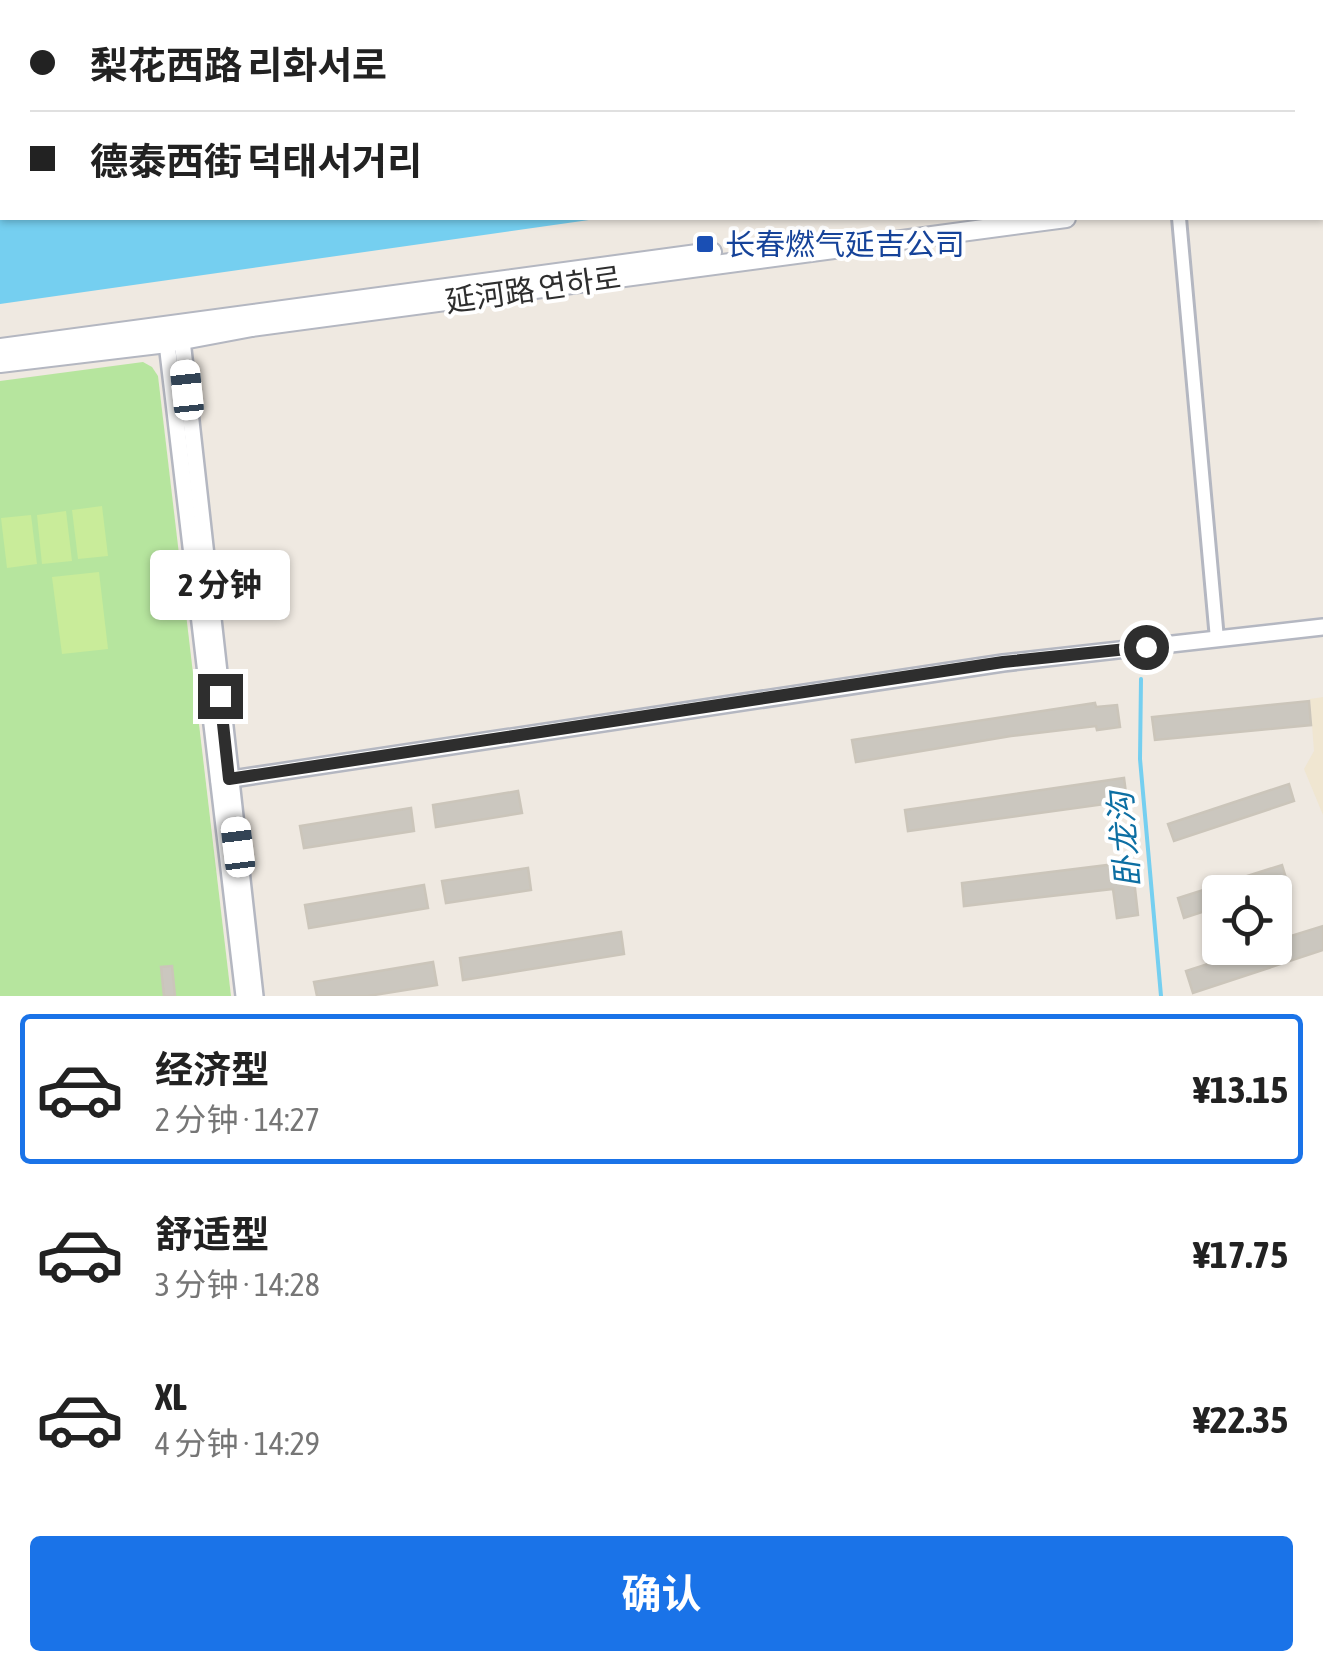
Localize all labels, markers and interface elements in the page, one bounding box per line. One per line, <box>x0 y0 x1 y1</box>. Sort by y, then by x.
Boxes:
text: 梨花西路 리화서로 <box>90 44 387 87</box>
text: 德泰西街 덕태서거리 <box>90 140 422 183</box>
place label: 长春燃气延吉公司 <box>725 227 965 261</box>
marker: 长春燃气延吉公司 <box>694 233 716 255</box>
street label: 延河路 연하로 <box>443 260 623 318</box>
car <box>169 359 205 421</box>
callout: 2 分钟 <box>150 551 290 621</box>
text: 2 分钟 <box>178 566 262 603</box>
route start <box>1124 625 1169 670</box>
route end <box>198 674 243 719</box>
water label: 卧龙沟 <box>1101 788 1147 889</box>
car <box>219 815 257 879</box>
map controls <box>1202 875 1292 965</box>
button: locate <box>1202 875 1292 965</box>
icon: car <box>35 1044 125 1134</box>
text: 经济型 <box>155 1048 269 1091</box>
text: ¥13.15 <box>1193 1068 1288 1111</box>
text: 2 分钟 · 14:27 <box>155 1101 320 1138</box>
icon: car <box>35 1209 125 1299</box>
text: 舒适型 <box>155 1213 269 1256</box>
text: ¥17.75 <box>1193 1233 1288 1276</box>
text: 3 分钟 · 14:28 <box>155 1266 320 1303</box>
icon: car <box>35 1374 125 1464</box>
text: XL <box>155 1375 187 1418</box>
text: ¥22.35 <box>1193 1398 1288 1441</box>
text: 4 分钟 · 14:29 <box>155 1425 320 1462</box>
button: 确认 <box>30 1536 1293 1651</box>

